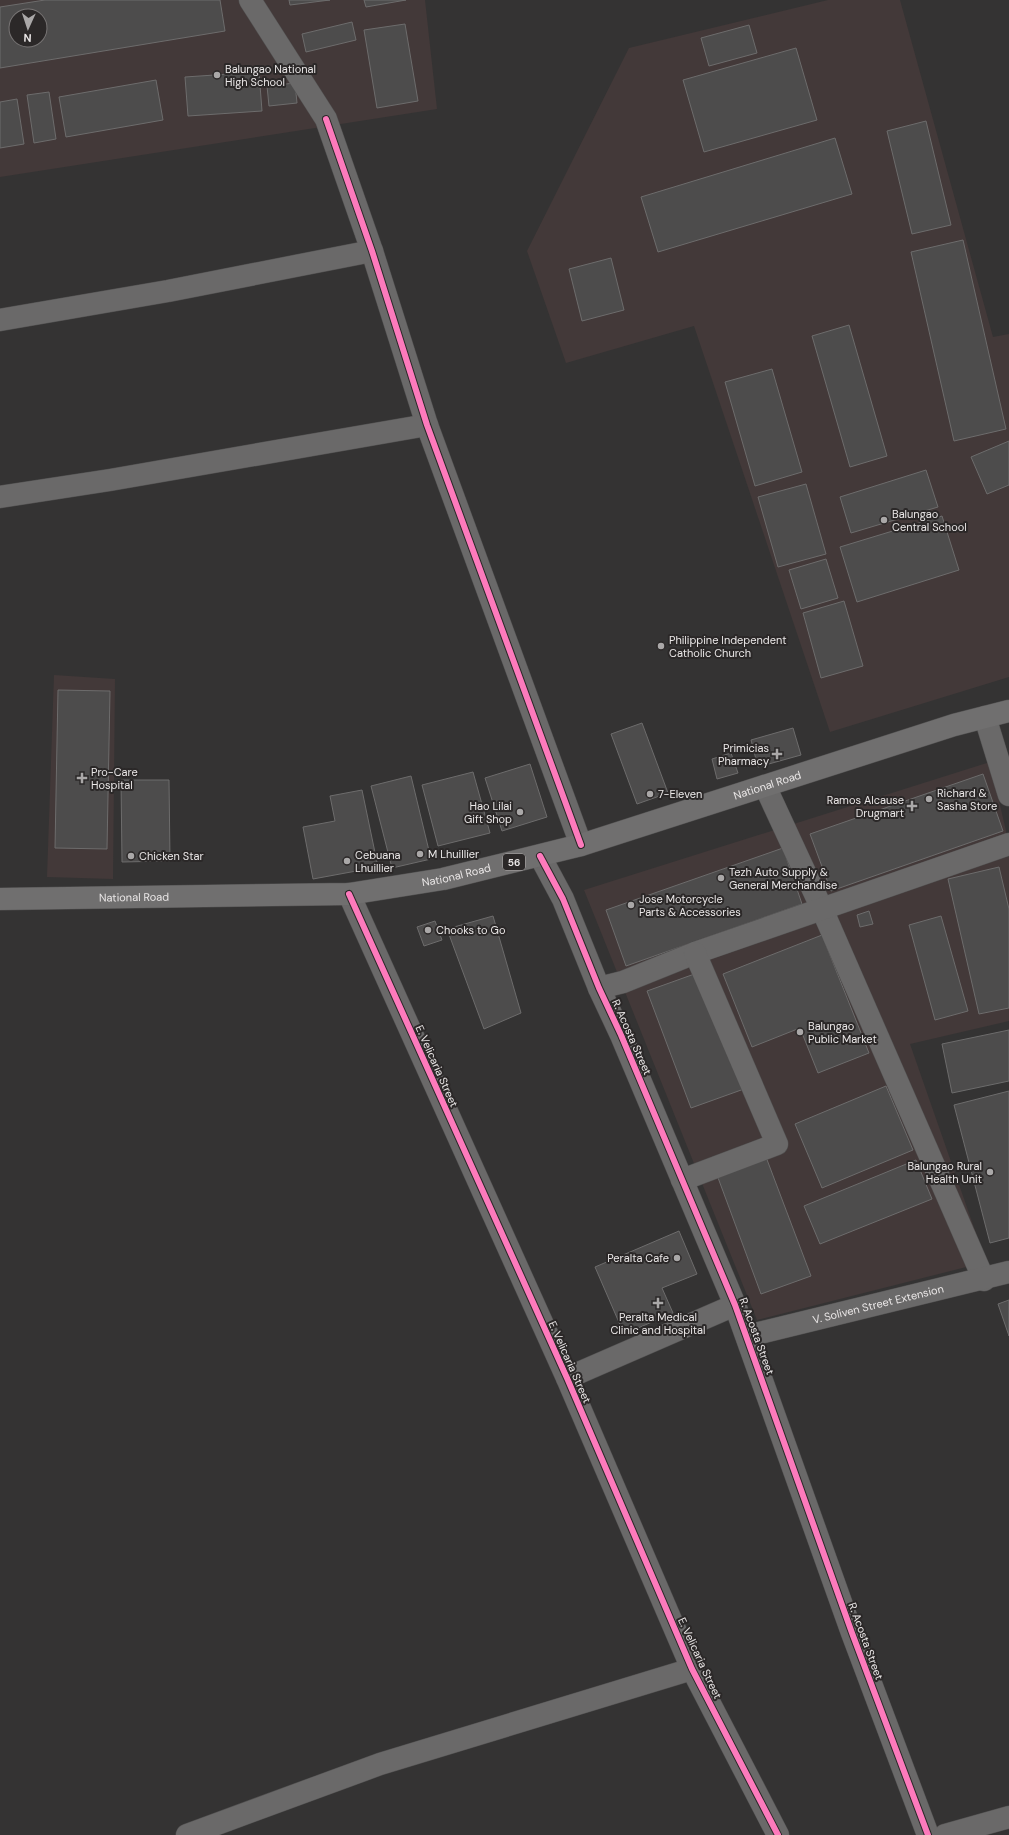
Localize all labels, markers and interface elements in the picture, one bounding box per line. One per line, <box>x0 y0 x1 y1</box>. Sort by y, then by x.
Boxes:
north arrow <box>8 8 48 48</box>
text: N <box>23 31 32 45</box>
place label: Balungao National High School <box>225 62 316 89</box>
marker: Balungao National High School <box>212 70 222 80</box>
place label: Balungao Central School <box>892 507 967 534</box>
marker: Balungao Central School <box>879 515 889 525</box>
place label: Philippine Independent Catholic Church <box>669 633 787 660</box>
marker: Philippine Independent Catholic Church <box>656 641 666 651</box>
place label: Primicias Pharmacy <box>718 741 769 768</box>
marker: Primicias Pharmacy <box>772 749 782 759</box>
place label: Pro-Care Hospital <box>91 765 138 792</box>
street label: National Road <box>732 768 803 803</box>
marker: Pro-Care Hospital <box>76 772 88 784</box>
place label: Richard & Sasha Store <box>937 786 997 813</box>
place label: 7-Eleven <box>658 787 702 801</box>
marker: 7-Eleven <box>645 789 655 799</box>
place label: Ramos Alcause Drugmart <box>827 793 904 820</box>
marker: Richard & Sasha Store <box>924 794 934 804</box>
place label: Hao Lilai Gift Shop <box>464 799 512 826</box>
marker: Ramos Alcause Drugmart <box>907 801 917 811</box>
marker: Hao Lilai Gift Shop <box>515 807 525 817</box>
place label: M Lhuillier <box>428 847 479 861</box>
place label: Cebuana Lhuillier <box>355 848 401 875</box>
place label: Chicken Star <box>139 849 204 863</box>
marker: M Lhuillier <box>415 849 425 859</box>
marker: Chicken Star <box>126 851 136 861</box>
road number: 56 <box>503 854 525 870</box>
marker: Cebuana Lhuillier <box>342 856 352 866</box>
street label: National Road <box>421 860 492 889</box>
place label: Tezh Auto Supply & General Merchandise <box>729 865 837 892</box>
marker: Tezh Auto Supply & General Merchandise <box>716 873 726 883</box>
street label: National Road <box>99 890 169 905</box>
place label: Jose Motorcycle Parts & Accessories <box>639 892 741 919</box>
marker: Jose Motorcycle Parts & Accessories <box>626 900 636 910</box>
place label: Chooks to Go <box>436 923 505 937</box>
marker: Chooks to Go <box>423 925 433 935</box>
street label: R. Acosta Street <box>609 997 655 1077</box>
place label: Balungao Public Market <box>808 1019 877 1046</box>
street label: E. Velicaria Street <box>413 1023 461 1109</box>
marker: Balungao Public Market <box>795 1027 805 1037</box>
place label: Balungao Rural Health Unit <box>907 1159 982 1186</box>
marker: Balungao Rural Health Unit <box>985 1167 995 1177</box>
place label: Peralta Cafe <box>607 1251 669 1265</box>
marker: Peralta Cafe <box>672 1253 682 1263</box>
street label: V. Soliven Street Extension <box>811 1281 945 1327</box>
street label: R. Acosta Street <box>737 1295 777 1377</box>
marker: Peralta Medical Clinic and Hospital <box>652 1297 664 1309</box>
place label: Peralta Medical Clinic and Hospital <box>610 1310 706 1337</box>
street label: E. Velicaria Street <box>546 1319 594 1405</box>
street label: R. Acosta Street <box>846 1600 886 1682</box>
street label: E. Velicaria Street <box>675 1615 725 1701</box>

